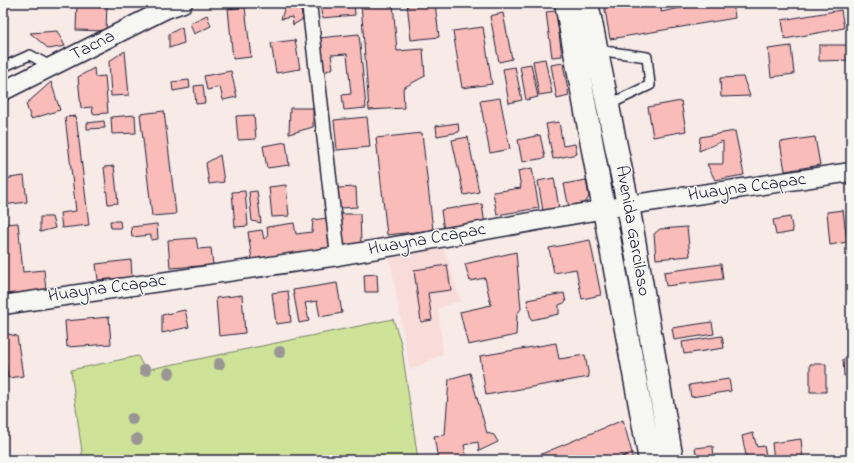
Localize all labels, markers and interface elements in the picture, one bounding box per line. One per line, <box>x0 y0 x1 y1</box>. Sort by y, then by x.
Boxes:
street label: Tacna <box>66 24 120 68</box>
street label: Avenida Garcilaso <box>608 164 656 298</box>
street label: Huayna Ccapac <box>686 167 808 209</box>
street label: Huayna Ccapac <box>366 217 488 263</box>
street label: Huayna Ccapac <box>46 268 168 310</box>

